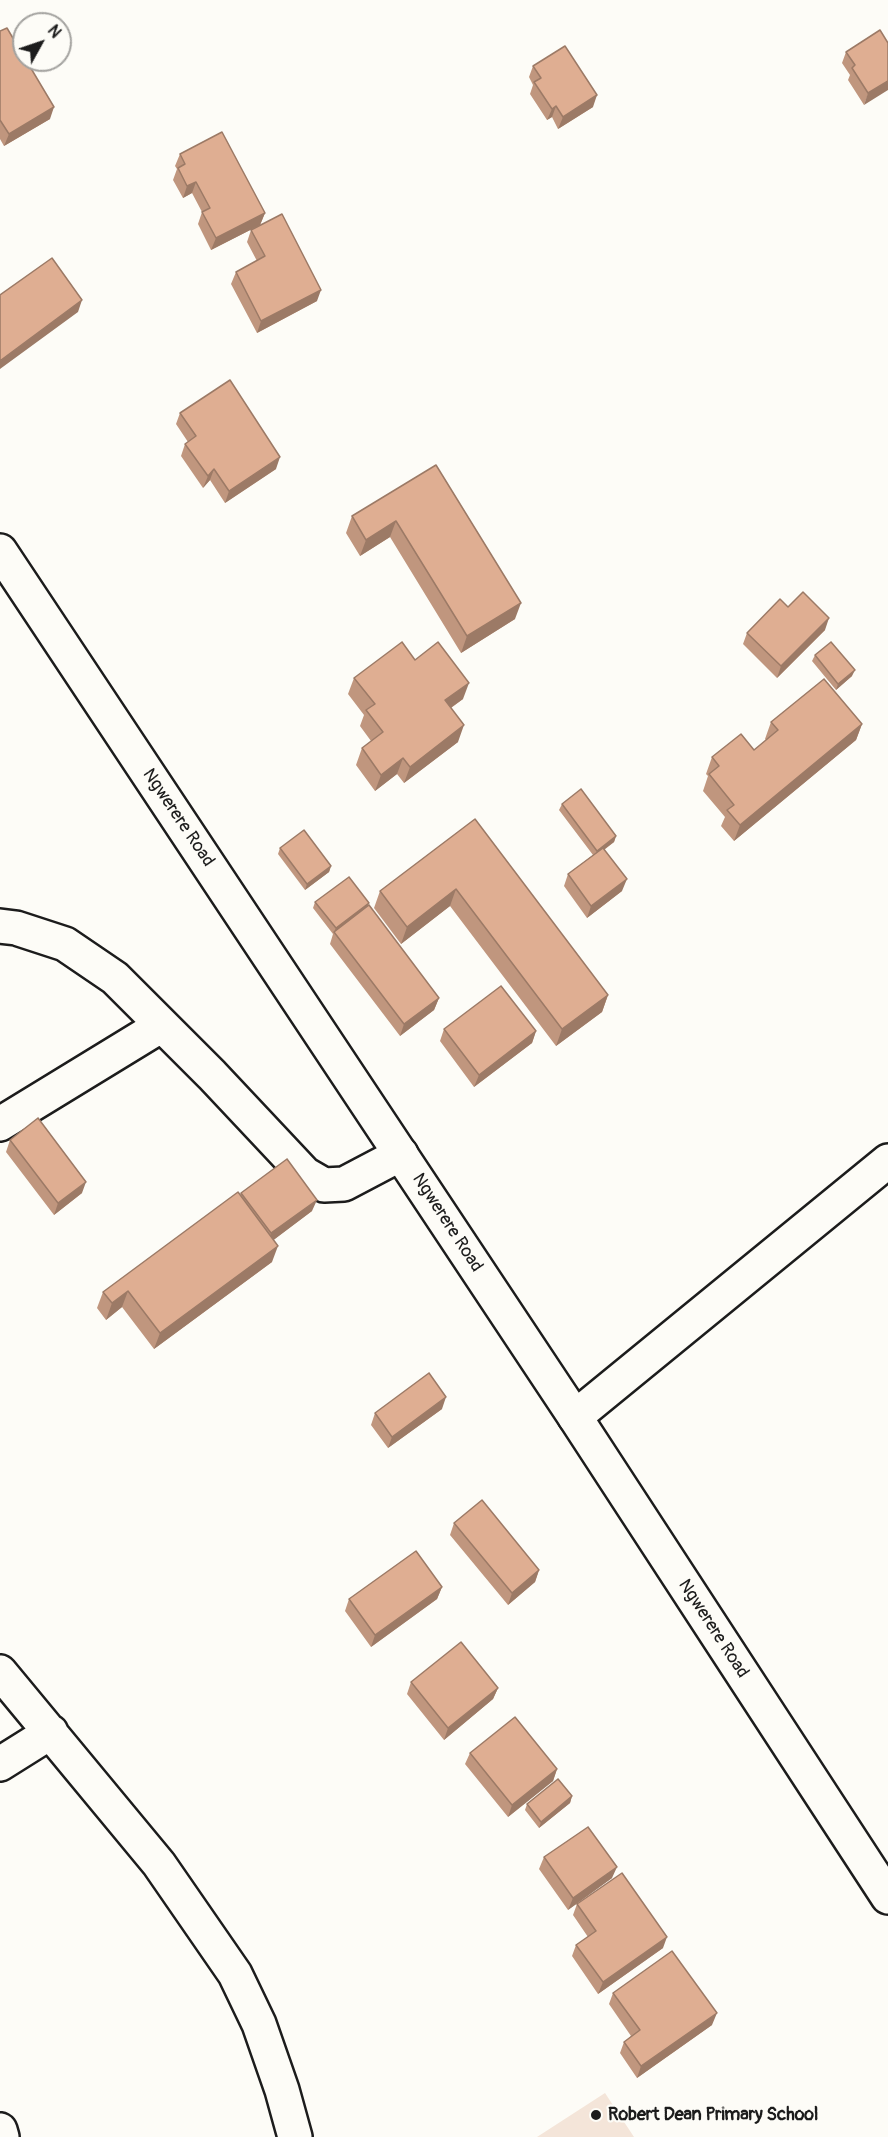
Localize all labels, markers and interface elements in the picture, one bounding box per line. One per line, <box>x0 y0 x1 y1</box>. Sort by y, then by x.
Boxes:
north arrow <box>12 12 72 72</box>
text: N <box>43 21 65 42</box>
street label: Ngwerere Road <box>137 765 219 871</box>
street label: Ngwerere Road <box>407 1170 487 1276</box>
street label: Ngwerere Road <box>673 1576 753 1682</box>
place label: Robert Dean Primary School <box>608 2104 818 2126</box>
marker: Robert Dean Primary School <box>589 2108 603 2122</box>

